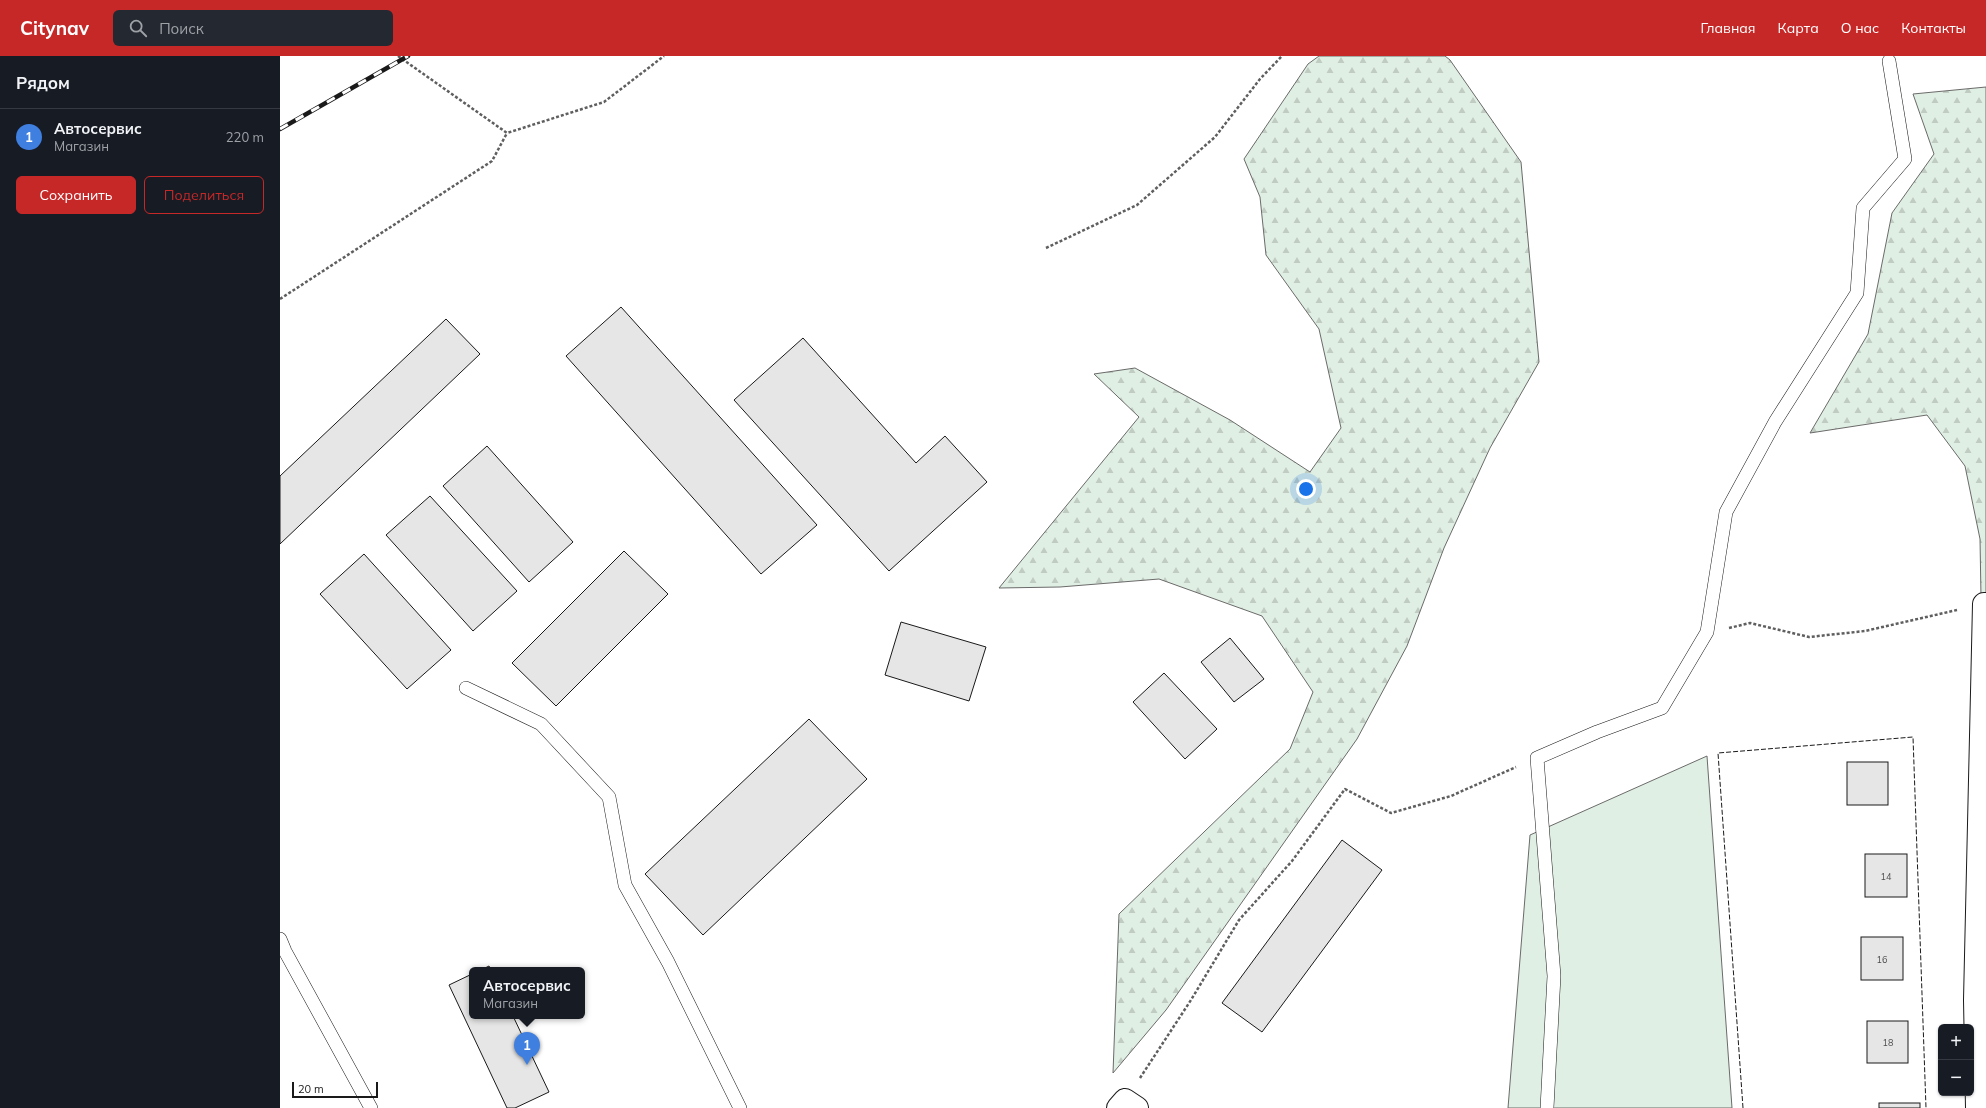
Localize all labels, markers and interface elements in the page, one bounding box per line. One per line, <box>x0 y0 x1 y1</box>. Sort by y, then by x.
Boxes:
search box <box>113 10 393 46</box>
text: Citynav <box>20 16 89 40</box>
icon: search <box>127 17 149 39</box>
text: Поиск <box>159 19 204 38</box>
text: Главная <box>1701 19 1756 37</box>
text: Карта <box>1778 19 1819 37</box>
text: О нас <box>1841 19 1879 37</box>
text: Контакты <box>1901 19 1966 37</box>
text: Рядом <box>16 72 70 93</box>
text: Автосервис <box>54 119 142 138</box>
text: 1 <box>25 129 33 145</box>
text: 220 m <box>226 129 264 145</box>
text: Магазин <box>54 138 109 154</box>
button: Сохранить <box>16 176 136 214</box>
button: Поделиться <box>144 176 264 214</box>
your location <box>1296 479 1316 499</box>
house number: 14 <box>1881 871 1892 882</box>
house number: 16 <box>1877 954 1887 965</box>
popup <box>469 967 585 1019</box>
text: Автосервис <box>483 976 571 995</box>
text: Магазин <box>483 995 538 1011</box>
map controls <box>1938 1024 1974 1096</box>
button: + <box>1938 1024 1974 1060</box>
pin: 1 <box>514 1032 540 1065</box>
house number: 18 <box>1883 1037 1893 1048</box>
button: − <box>1938 1060 1974 1096</box>
scale bar <box>292 1080 378 1099</box>
text: 20 m <box>298 1082 324 1096</box>

